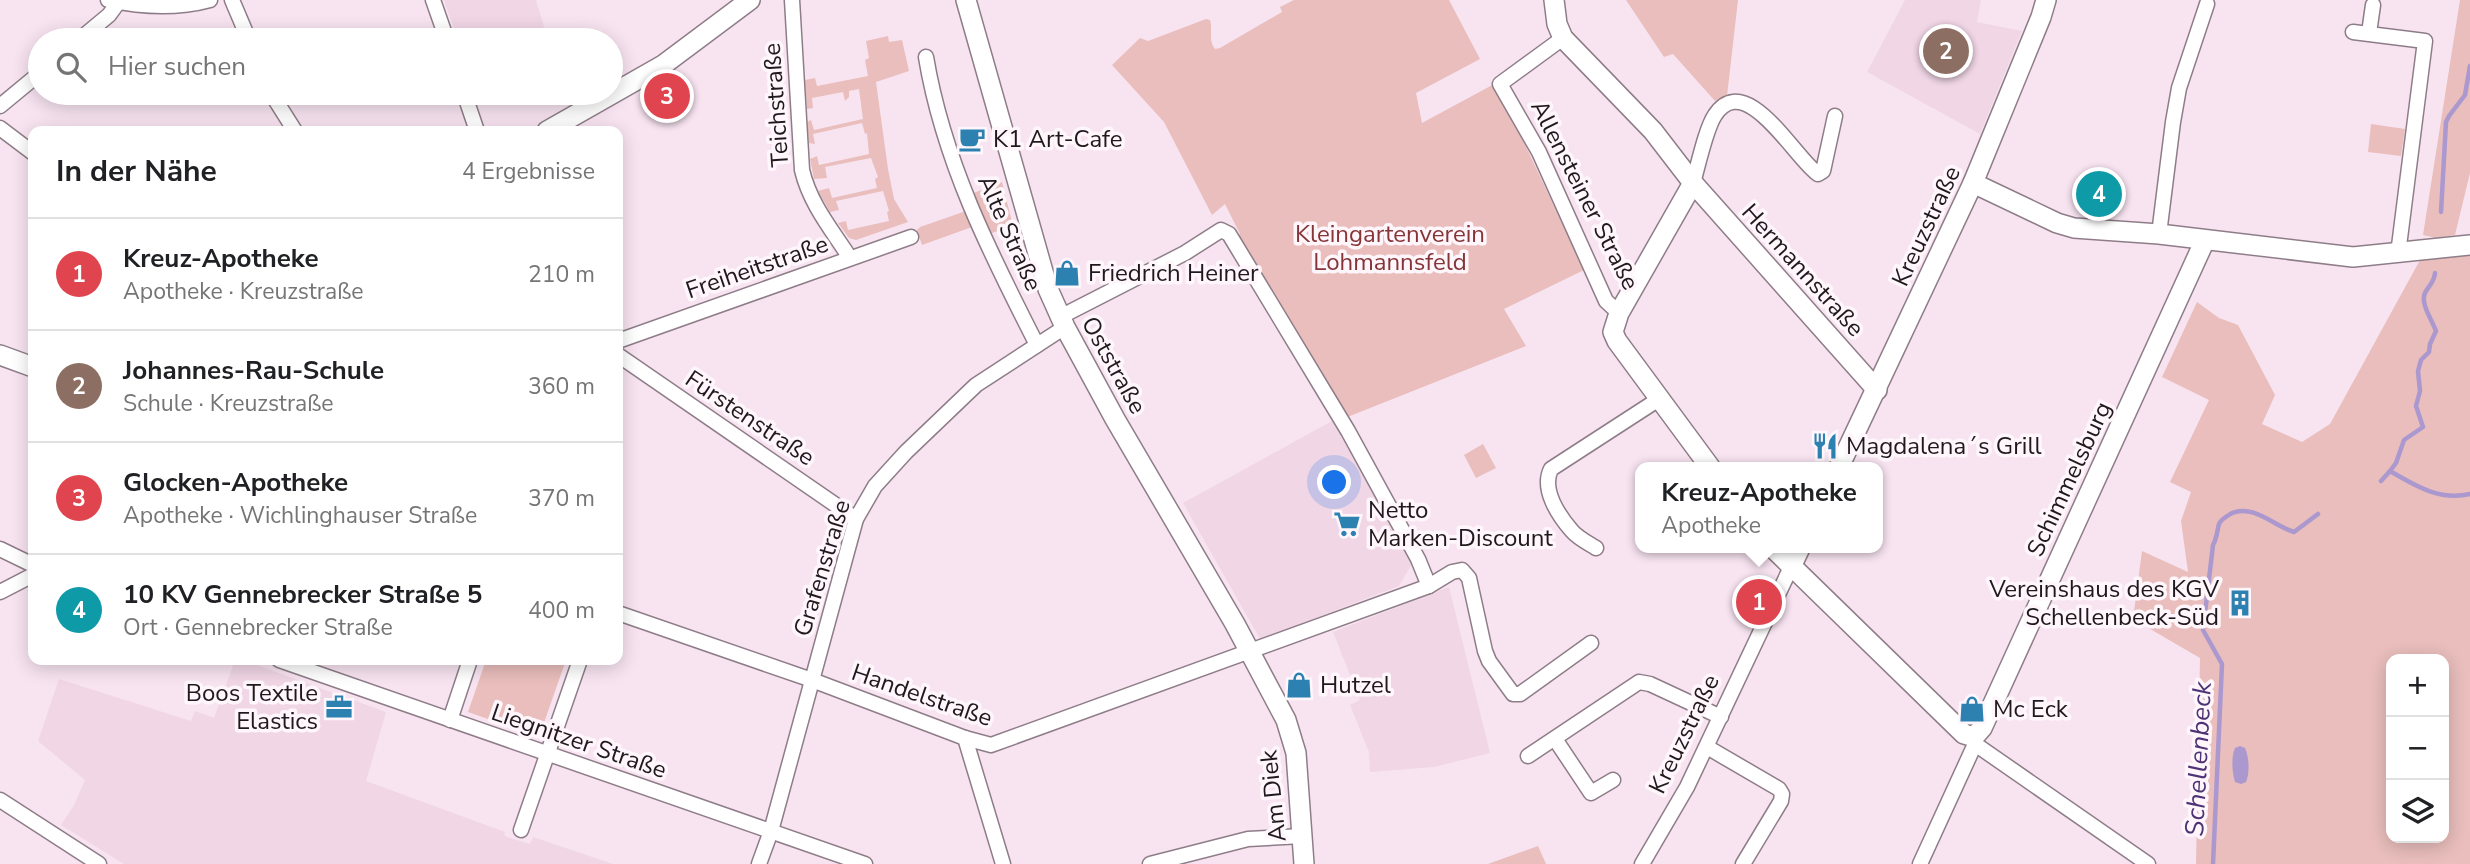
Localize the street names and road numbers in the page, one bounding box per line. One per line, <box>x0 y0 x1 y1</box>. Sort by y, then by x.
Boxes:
street label: Teichstraße <box>756 42 796 168</box>
street label: Allensteiner Straße <box>1523 95 1647 295</box>
street label: Kreuzstraße <box>1884 161 1968 291</box>
street label: Alte Straße <box>970 170 1050 296</box>
street label: Hermannstraße <box>1735 197 1871 343</box>
street label: Freiheitstraße <box>682 228 832 306</box>
street label: Oststraße <box>1074 311 1154 419</box>
street label: Fürstenstraße <box>679 363 821 473</box>
street label: Schimmelsburg <box>2019 396 2119 562</box>
street label: Grafenstraße <box>786 496 858 640</box>
street label: Handelstraße <box>847 656 997 734</box>
street label: Kreuzstraße <box>1641 669 1727 799</box>
street label: Liegnitzer Straße <box>487 696 671 786</box>
street label: Am Diek <box>1252 747 1294 844</box>

